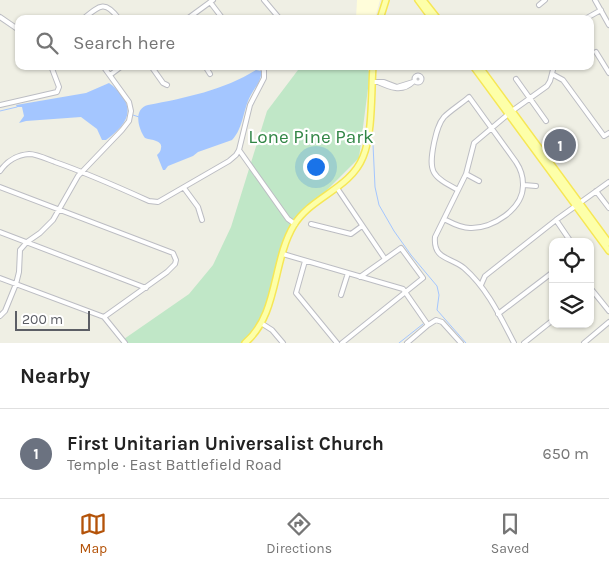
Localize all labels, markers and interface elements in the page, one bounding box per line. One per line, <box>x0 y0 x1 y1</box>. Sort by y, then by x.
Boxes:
search box <box>15 15 594 70</box>
icon: search <box>33 29 61 57</box>
text: Search here <box>73 32 175 54</box>
park label: Lone Pine Park <box>248 126 374 148</box>
pin: 1 <box>544 126 576 164</box>
your location <box>303 154 329 180</box>
map controls <box>549 238 594 328</box>
button: locate <box>549 238 594 283</box>
button: layers <box>549 283 594 328</box>
scale bar <box>15 308 90 331</box>
text: 200 m <box>22 311 63 328</box>
text: Nearby <box>20 364 90 388</box>
text: First Unitarian Universalist Church <box>67 433 384 455</box>
text: 1 <box>33 444 39 463</box>
text: 650 m <box>543 444 589 463</box>
text: Temple · East Battlefield Road <box>67 455 282 474</box>
tab: Map <box>79 510 107 557</box>
tab: Directions <box>266 510 332 557</box>
tab: Saved <box>491 510 530 557</box>

